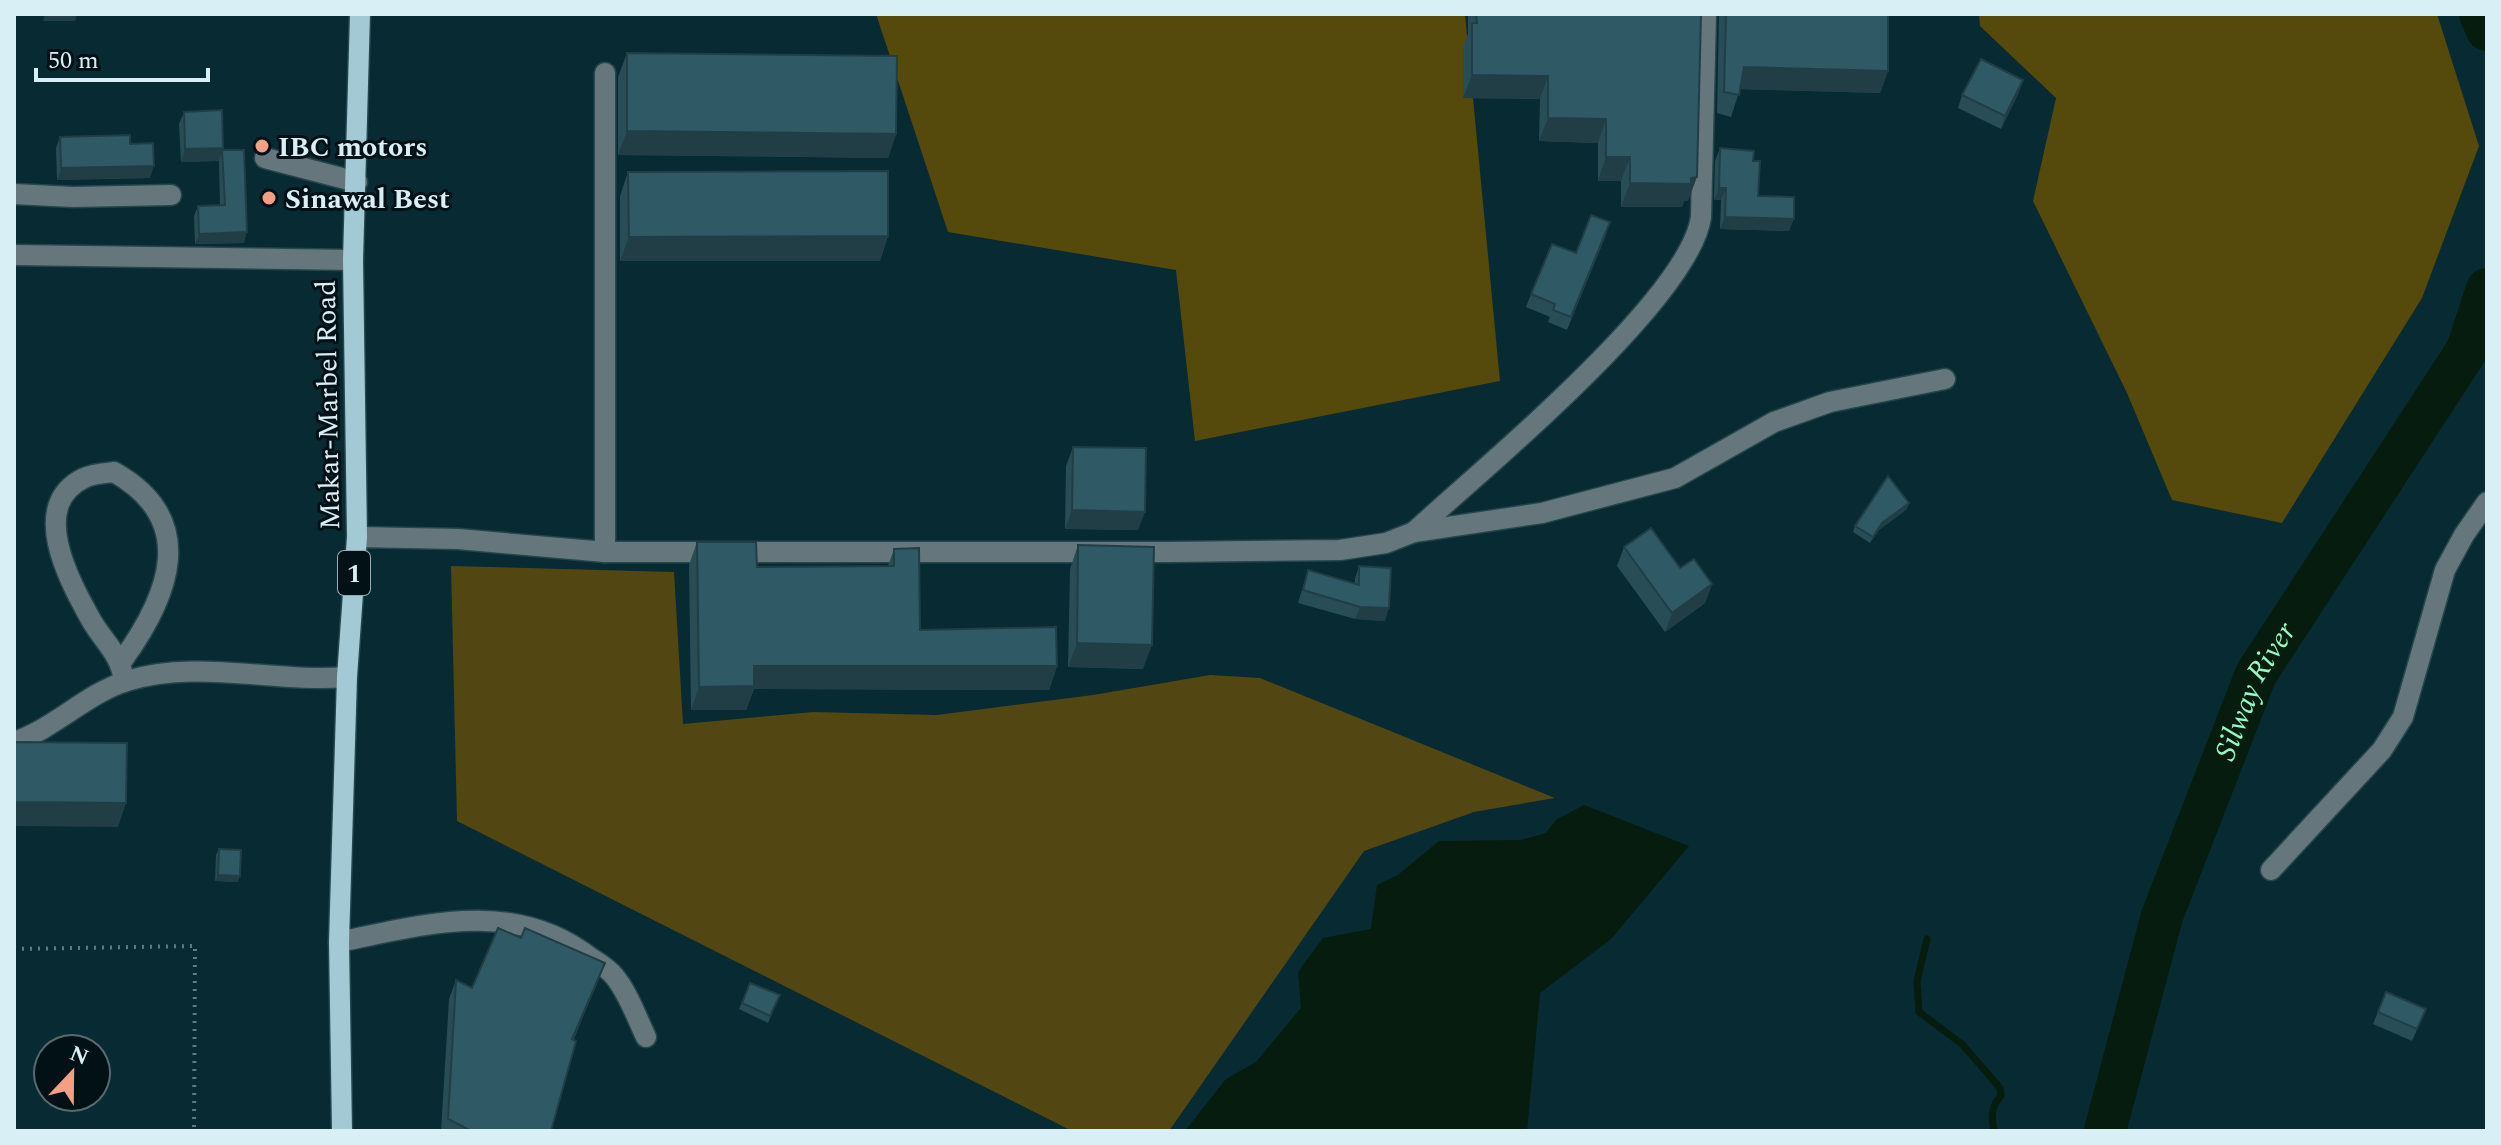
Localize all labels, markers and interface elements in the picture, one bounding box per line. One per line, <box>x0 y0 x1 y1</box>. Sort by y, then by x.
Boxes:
scale bar <box>36 32 208 82</box>
text: 50 m <box>48 43 99 79</box>
place label: IBC motors <box>278 126 427 169</box>
marker: IBC motors <box>253 137 271 155</box>
place label: Sinawal Best <box>285 178 450 221</box>
marker: Sinawal Best <box>260 189 278 207</box>
street label: Makar-Marbel Road <box>305 280 352 530</box>
road number: 1 <box>338 551 370 595</box>
water label: Silway River <box>2203 612 2308 767</box>
north arrow <box>32 1033 112 1113</box>
text: N <box>64 1037 93 1075</box>

